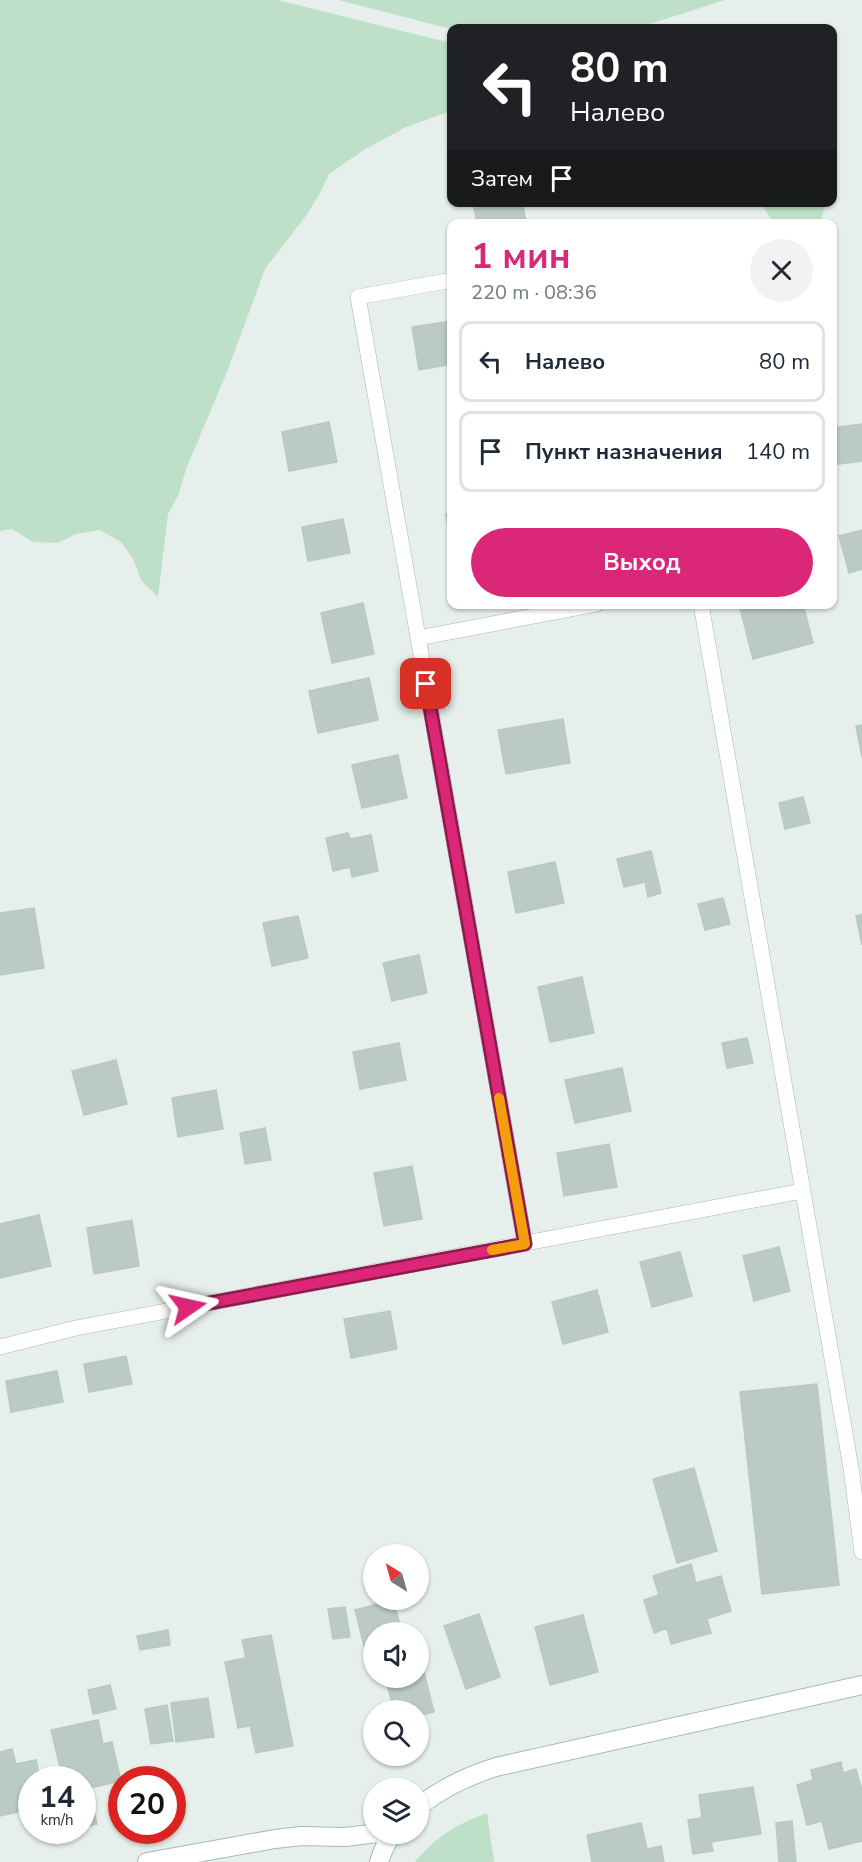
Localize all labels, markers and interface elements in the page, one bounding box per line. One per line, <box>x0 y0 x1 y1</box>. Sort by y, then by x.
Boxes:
text: 80 m <box>570 40 669 97</box>
icon: left <box>471 48 549 126</box>
text: Налево <box>570 94 665 131</box>
icon: arrive <box>545 162 578 195</box>
text: Затем <box>471 164 533 194</box>
text: 1 мин <box>471 232 571 281</box>
button: close <box>750 239 813 302</box>
text: 220 m · 08:36 <box>471 279 597 306</box>
icon: left <box>474 345 507 378</box>
text: Налево <box>525 347 605 377</box>
text: 80 m <box>759 347 810 377</box>
icon: arrive <box>474 435 507 468</box>
text: Пункт назначения <box>525 437 723 467</box>
text: 140 m <box>746 437 810 467</box>
button: Выход <box>471 528 813 597</box>
pin <box>400 658 451 709</box>
icon: arrive <box>409 667 442 700</box>
position arrow <box>156 1275 220 1339</box>
north arrow <box>363 1544 429 1610</box>
map controls <box>363 1544 429 1844</box>
button: sound <box>363 1622 429 1688</box>
button: search <box>363 1700 429 1766</box>
speed limit sign: 20 <box>108 1766 186 1844</box>
text: 14 <box>39 1777 75 1818</box>
button: layers <box>363 1778 429 1844</box>
text: km/h <box>40 1810 74 1830</box>

